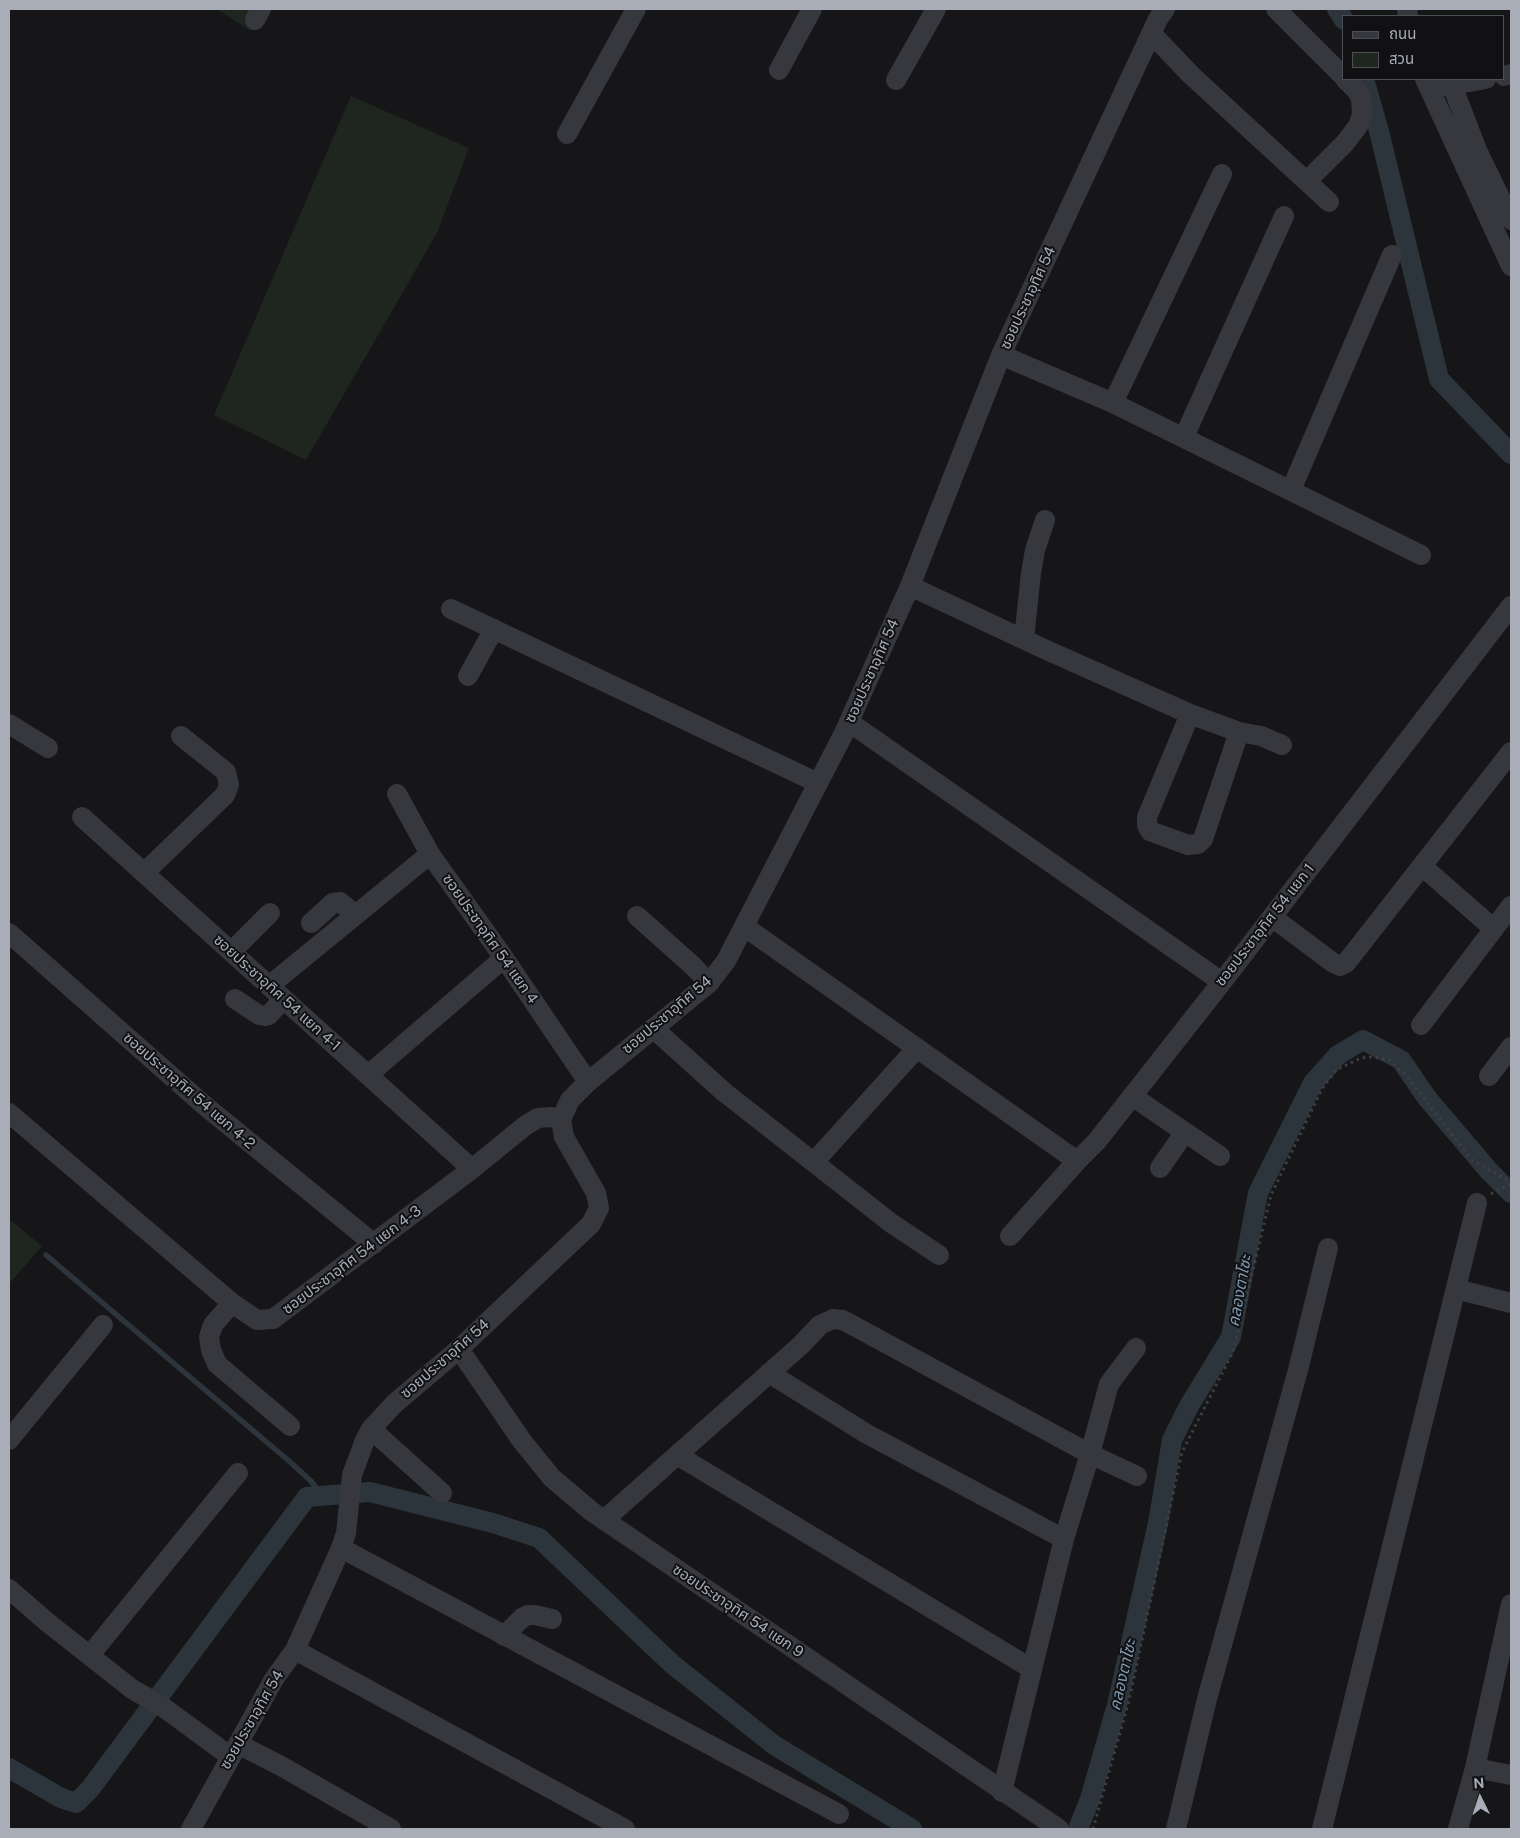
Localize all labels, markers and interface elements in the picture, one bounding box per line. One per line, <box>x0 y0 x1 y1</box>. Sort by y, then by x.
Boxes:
legend <box>1342 15 1505 80</box>
text: ถนน <box>1389 25 1416 42</box>
text: สวน <box>1389 50 1414 67</box>
street label: ซอยประชาอุทิศ 54 <box>996 244 1060 352</box>
street label: ซอยประชาอุทิศ 54 <box>841 616 903 726</box>
street label: ซอยประชาอุทิศ 54 แยก 1 <box>1211 860 1319 990</box>
street label: ซอยประชาอุทิศ 54 แยก 4 <box>438 871 542 1007</box>
street label: ซอยประชาอุทิศ 54 แยก 4-1 <box>210 931 344 1055</box>
street label: ซอยประชาอุทิศ 54 <box>619 972 715 1058</box>
street label: ซอยประชาอุทิศ 54 แยก 4-2 <box>119 1029 259 1153</box>
street label: ซอยประชาอุทิศ 54 แยก 4-3 <box>279 1202 425 1318</box>
water label: คลองตาโซะ <box>1224 1254 1256 1328</box>
street label: ซอยประชาอุทิศ 54 <box>397 1316 493 1402</box>
street label: ซอยประชาอุทิศ 54 แยก 9 <box>669 1560 807 1662</box>
water label: คลองตาโซะ <box>1105 1638 1141 1712</box>
street label: ซอยประชาอุทิศ 54 <box>216 1667 288 1773</box>
north arrow <box>1455 1773 1505 1823</box>
text: N <box>1473 1775 1485 1791</box>

